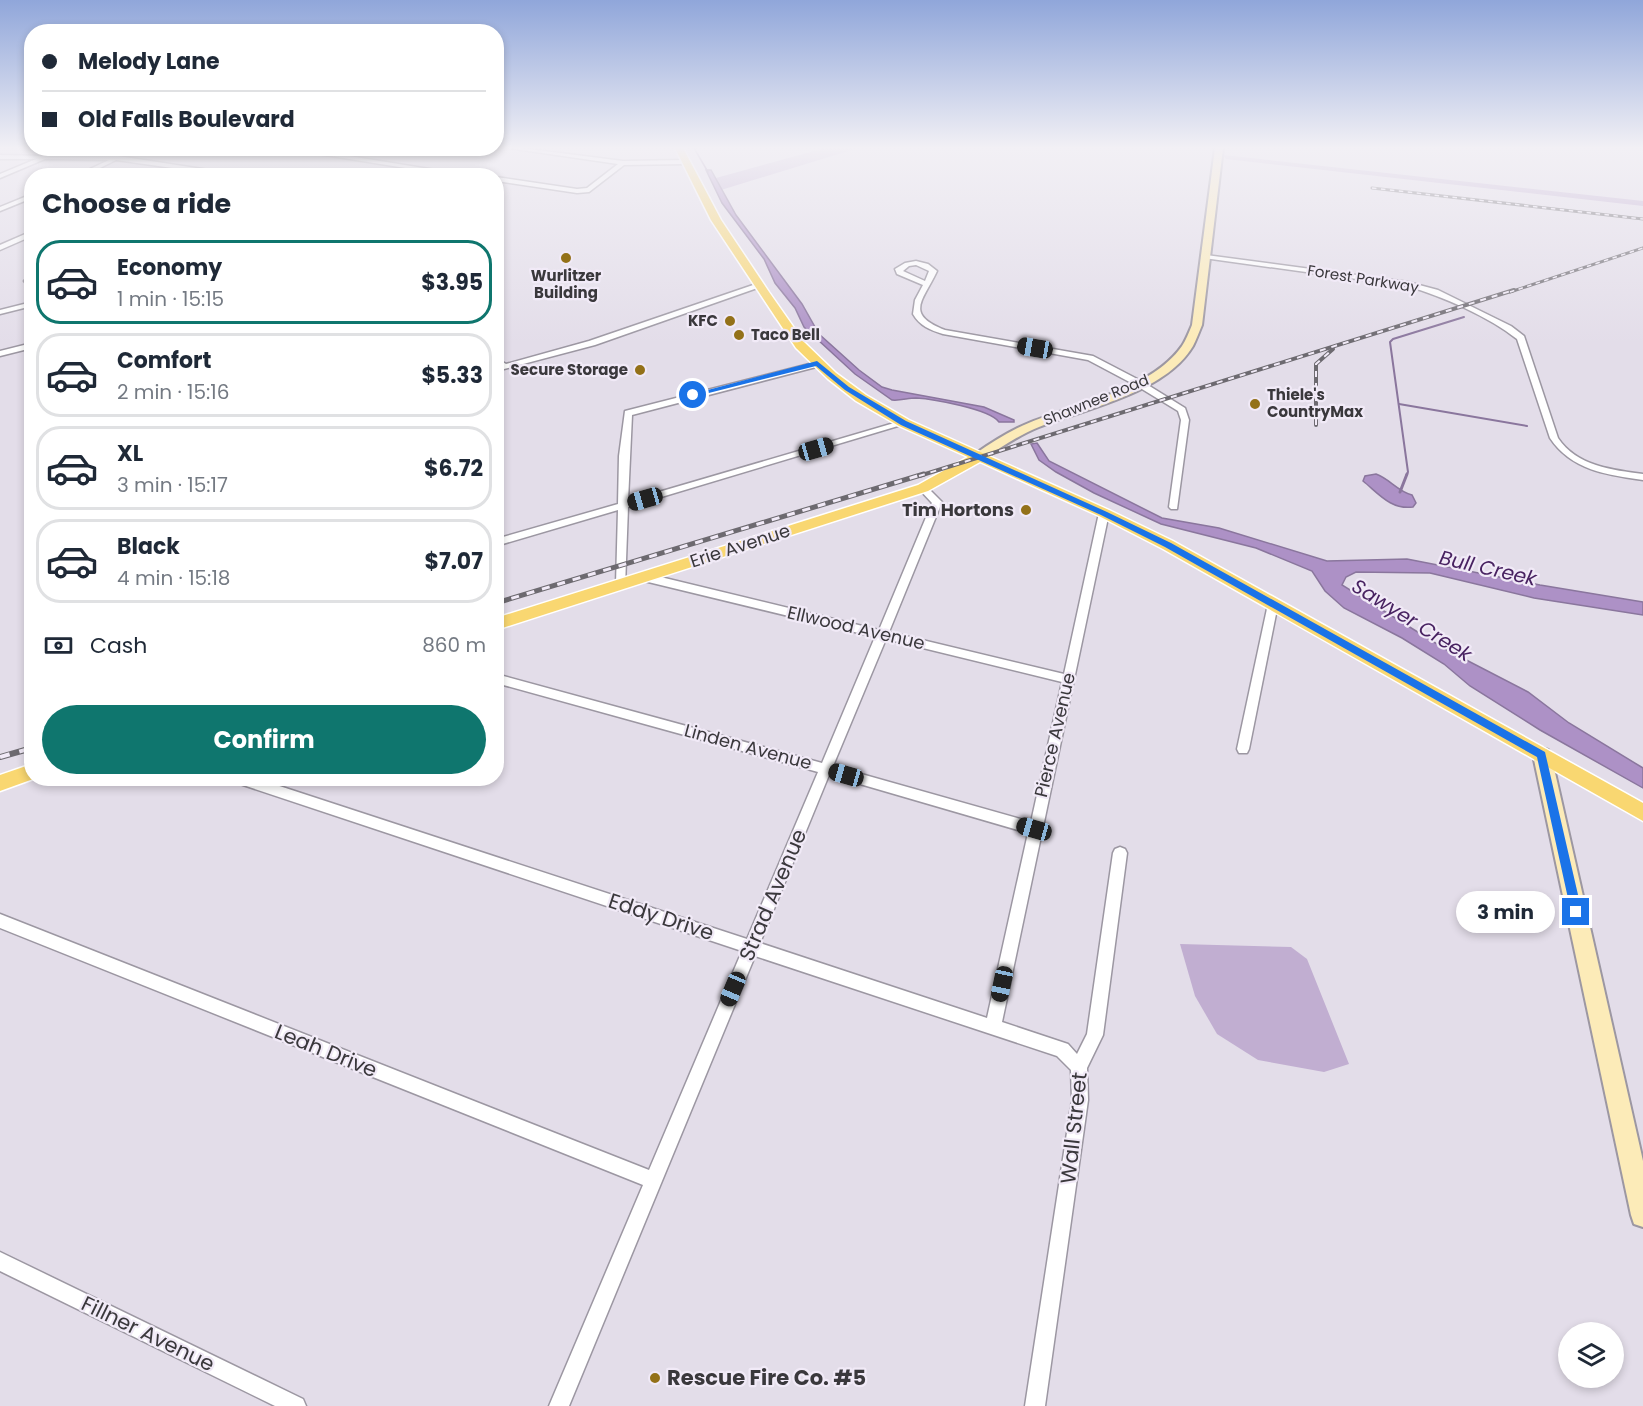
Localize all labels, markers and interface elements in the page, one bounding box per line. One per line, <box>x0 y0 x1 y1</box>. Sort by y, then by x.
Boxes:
text: Melody Lane <box>78 46 220 77</box>
text: Old Falls Boulevard <box>78 104 295 135</box>
text: Choose a ride <box>42 185 231 222</box>
marker: Wurlitzer Building <box>559 251 573 265</box>
text: Economy <box>117 252 222 283</box>
icon: car <box>45 255 99 309</box>
street label: Forest Parkway <box>1306 259 1421 298</box>
place label: Wurlitzer Building <box>531 265 602 303</box>
text: $3.95 <box>421 267 483 298</box>
text: 1 min · 15:15 <box>117 285 224 313</box>
place label: KFC <box>688 310 718 331</box>
marker: KFC <box>723 314 737 328</box>
place label: Taco Bell <box>751 324 820 345</box>
marker: Taco Bell <box>732 328 746 342</box>
car <box>1016 336 1054 360</box>
text: Comfort <box>117 345 211 376</box>
icon: car <box>45 348 99 402</box>
place label: Secure Storage <box>511 359 628 380</box>
text: $5.33 <box>421 360 483 391</box>
marker: Secure Storage <box>633 363 647 377</box>
street label: Shawnee Road <box>1040 369 1152 430</box>
text: 2 min · 15:16 <box>117 378 229 406</box>
route start <box>679 381 706 408</box>
place label: Thiele's CountryMax <box>1267 384 1363 422</box>
marker: Thiele's CountryMax <box>1248 397 1262 411</box>
car <box>796 435 836 463</box>
text: XL <box>117 438 143 469</box>
icon: car <box>45 441 99 495</box>
text: $6.72 <box>424 453 483 484</box>
text: 3 min · 15:17 <box>117 471 228 499</box>
car <box>625 485 665 513</box>
place label: Tim Hortons <box>902 497 1014 522</box>
marker: Tim Hortons <box>1019 503 1033 517</box>
street label: Erie Avenue <box>687 518 793 573</box>
text: Black <box>117 531 180 562</box>
icon: car <box>45 534 99 588</box>
water label: Bull Creek <box>1437 543 1541 593</box>
text: $7.07 <box>424 546 483 577</box>
text: 4 min · 15:18 <box>117 564 230 592</box>
water label: Sawyer Creek <box>1347 572 1479 669</box>
street label: Ellwood Avenue <box>785 600 927 655</box>
icon: cash <box>42 629 75 662</box>
text: Cash <box>90 630 147 661</box>
text: 860 m <box>422 631 486 659</box>
street label: Pierce Avenue <box>1028 670 1081 800</box>
button: Confirm <box>42 705 486 774</box>
street label: Linden Avenue <box>682 717 815 776</box>
car <box>826 761 866 789</box>
car <box>1014 815 1054 843</box>
street label: Strad Avenue <box>732 824 813 965</box>
street label: Eddy Drive <box>605 886 718 947</box>
callout: 3 min <box>1456 891 1555 933</box>
text: 3 min <box>1477 898 1534 926</box>
route end <box>1562 898 1589 925</box>
car <box>989 965 1015 1003</box>
car <box>718 969 748 1009</box>
street label: Leah Drive <box>271 1017 382 1084</box>
street label: Wall Street <box>1053 1071 1094 1185</box>
street label: Fillner Avenue <box>77 1289 220 1378</box>
map controls <box>1558 1322 1624 1388</box>
button: layers <box>1558 1322 1624 1388</box>
place label: Rescue Fire Co. #5 <box>667 1363 866 1392</box>
marker: Rescue Fire Co. #5 <box>648 1371 662 1385</box>

